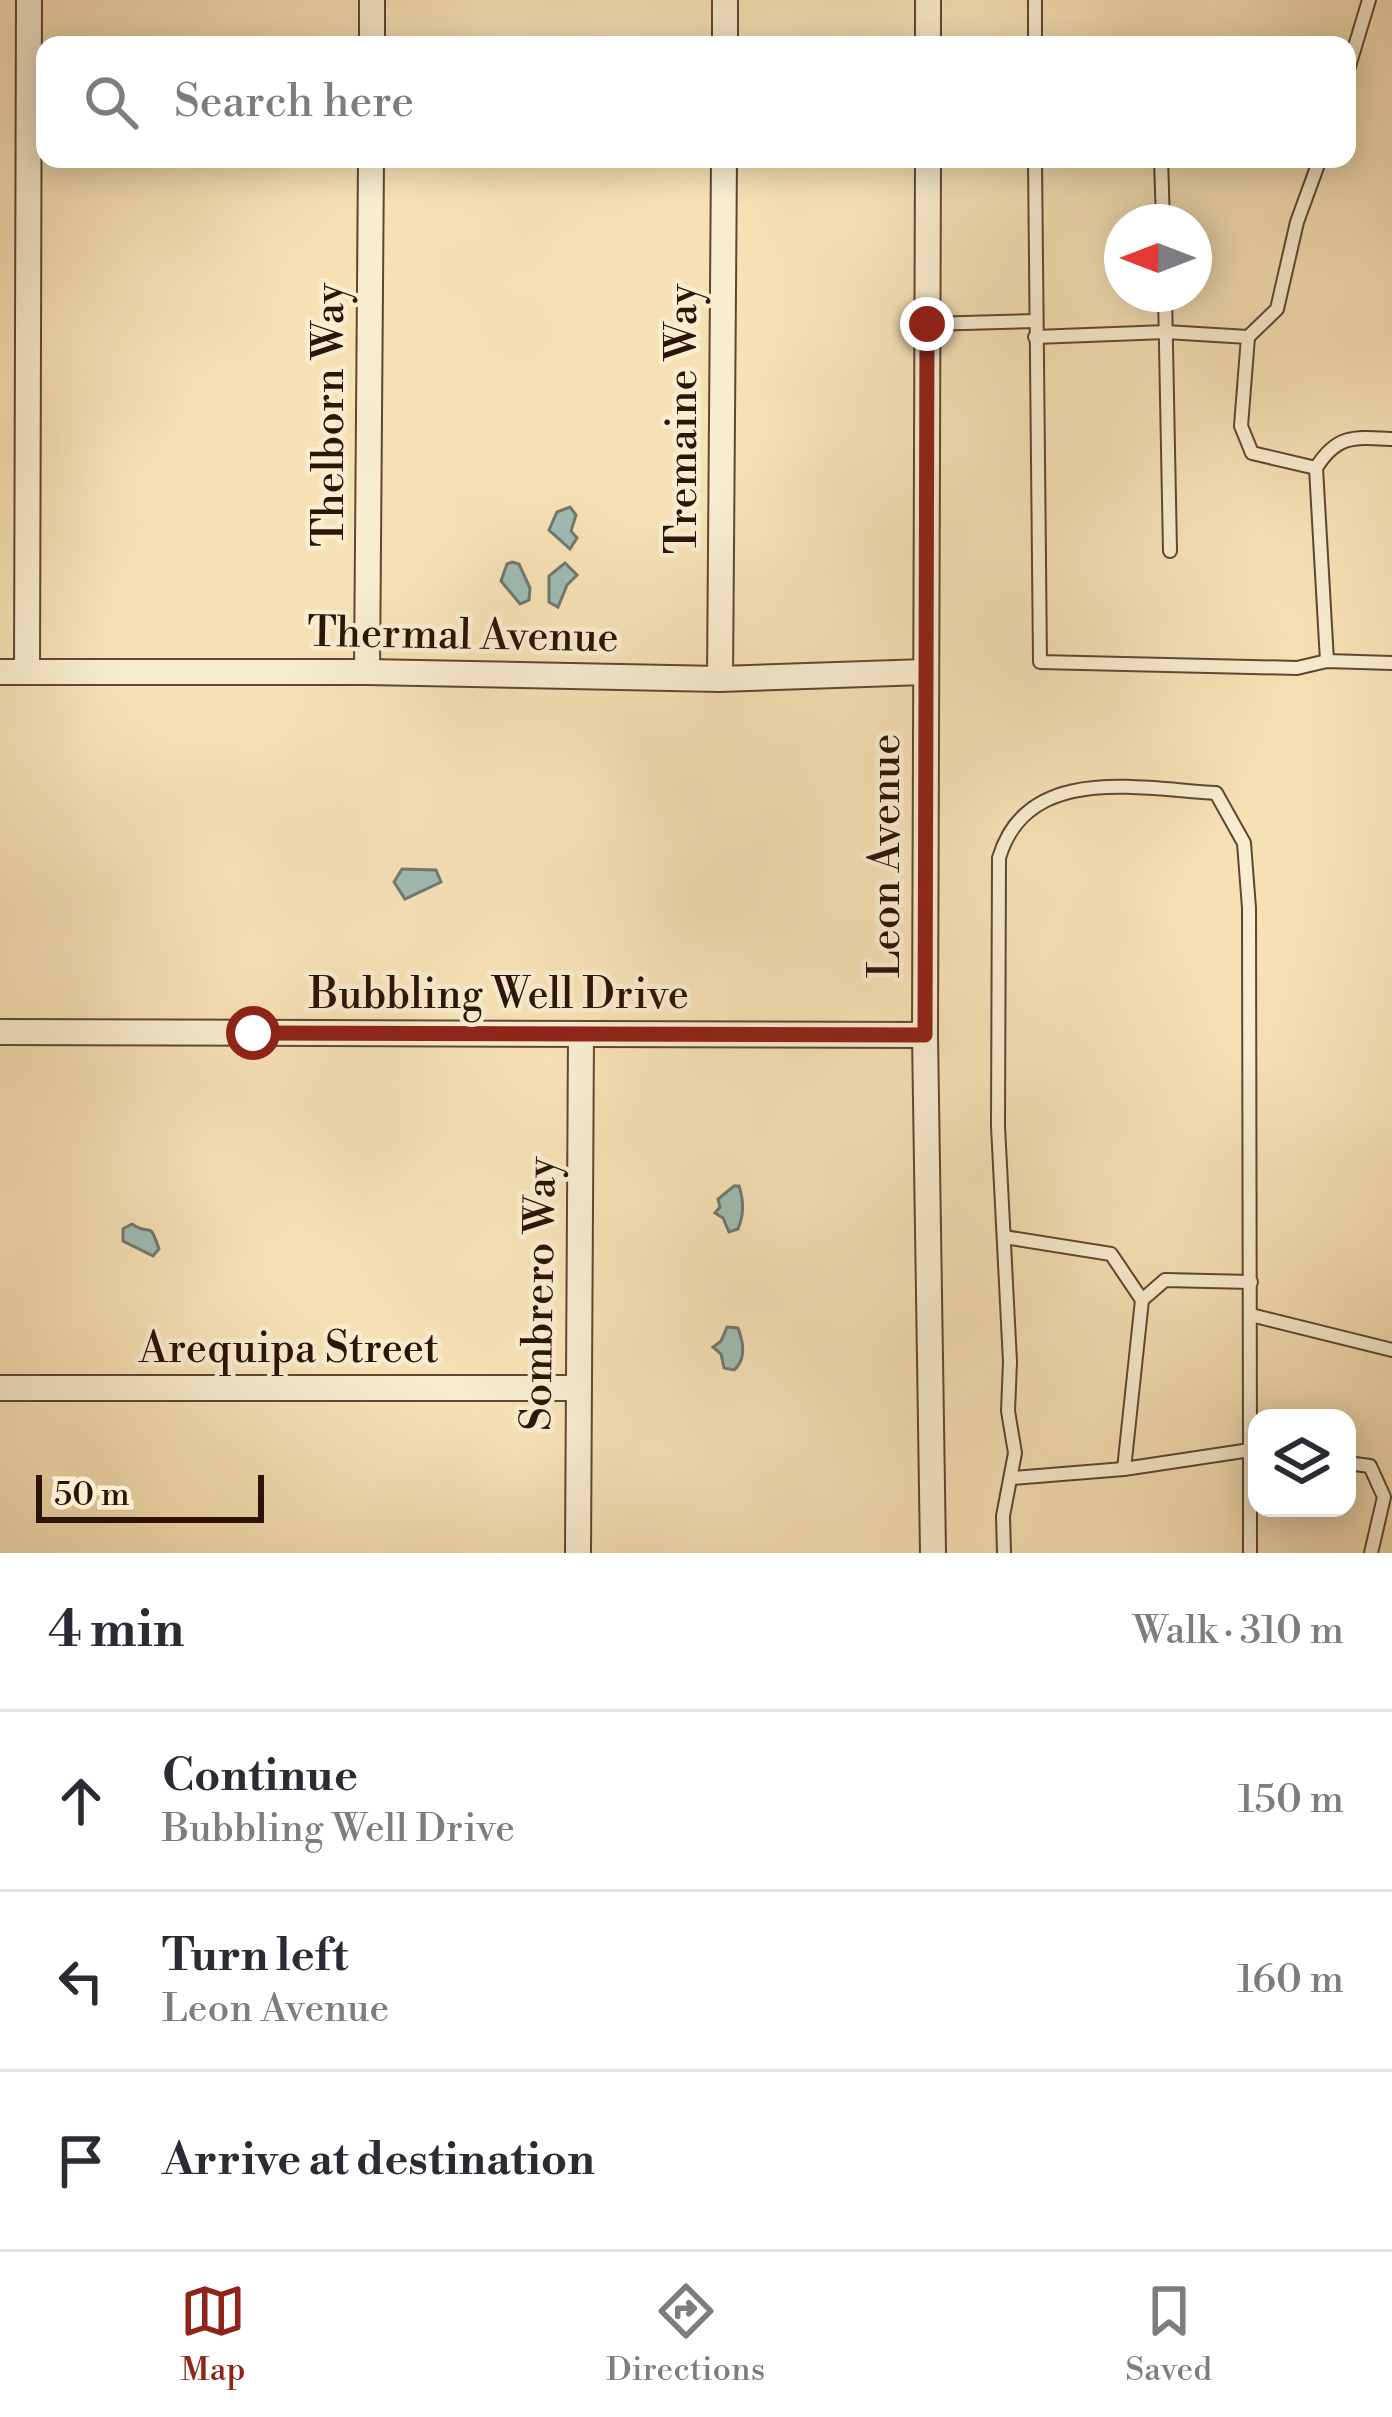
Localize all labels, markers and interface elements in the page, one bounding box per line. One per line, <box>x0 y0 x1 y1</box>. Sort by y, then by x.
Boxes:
search box <box>36 36 1356 168</box>
icon: search <box>78 69 144 135</box>
text: Search here <box>174 74 414 131</box>
north arrow <box>1104 204 1212 312</box>
street label: Thelborn Way <box>304 282 358 547</box>
street label: Tremaine Way <box>657 283 711 554</box>
route end <box>900 297 954 351</box>
street label: Thermal Avenue <box>307 607 619 665</box>
street label: Leon Avenue <box>860 734 913 978</box>
street label: Bubbling Well Drive <box>308 969 689 1023</box>
route start <box>226 1006 280 1060</box>
street label: Sombrero Way <box>511 1156 570 1432</box>
street label: Arequipa Street <box>138 1323 439 1376</box>
map controls <box>1248 1409 1356 1517</box>
button: layers <box>1248 1409 1356 1517</box>
scale bar <box>36 1469 264 1522</box>
text: 50 m <box>54 1475 130 1516</box>
text: 4 min <box>48 1599 184 1663</box>
text: Walk · 310 m <box>1133 1607 1344 1656</box>
text: Continue <box>162 1748 358 1805</box>
icon: ahead <box>48 1768 114 1834</box>
text: 150 m <box>1238 1776 1344 1825</box>
text: Bubbling Well Drive <box>162 1805 515 1854</box>
text: Turn left <box>162 1928 348 1985</box>
icon: left <box>48 1948 114 2014</box>
text: 160 m <box>1237 1956 1344 2005</box>
text: Leon Avenue <box>162 1985 389 2034</box>
icon: arrive <box>48 2128 114 2194</box>
text: Arrive at destination <box>162 2132 595 2189</box>
tab: Map <box>180 2278 246 2391</box>
tab: Directions <box>606 2278 765 2391</box>
tab: Saved <box>1125 2278 1212 2391</box>

